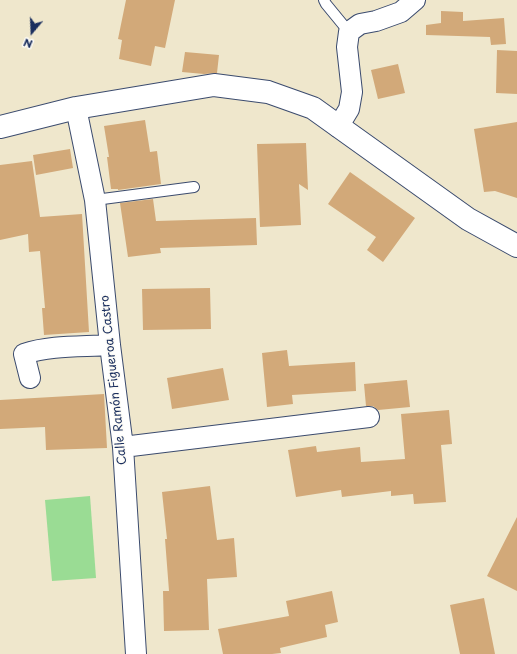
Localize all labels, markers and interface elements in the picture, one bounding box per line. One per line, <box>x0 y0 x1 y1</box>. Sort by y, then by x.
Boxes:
north arrow <box>12 12 52 52</box>
text: N <box>21 34 35 53</box>
street label: Calle Ramón Figueroa Castro <box>98 294 130 466</box>

